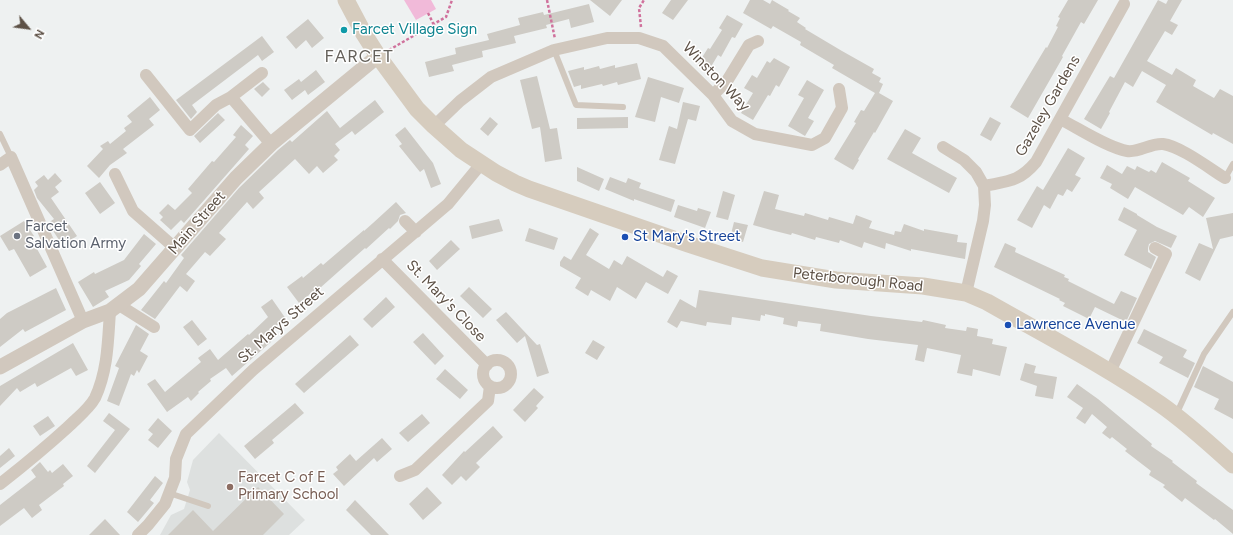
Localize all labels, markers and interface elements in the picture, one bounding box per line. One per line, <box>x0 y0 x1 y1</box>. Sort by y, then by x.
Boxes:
north arrow <box>8 8 48 48</box>
place label: Farcet Village Sign <box>352 21 477 39</box>
marker: Farcet Village Sign <box>339 25 349 35</box>
text: N <box>31 27 47 41</box>
street label: Winston Way <box>679 39 753 115</box>
district label: FARCET <box>324 47 394 67</box>
street label: Gazeley Gardens <box>1012 52 1084 160</box>
street label: Main Street <box>165 188 229 258</box>
place label: Farcet Salvation Army <box>25 218 126 253</box>
place label: St Mary's Street <box>633 228 741 246</box>
marker: Farcet Salvation Army <box>12 231 22 241</box>
marker: St Mary's Street <box>620 232 630 242</box>
street label: St. Mary's Close <box>402 256 490 346</box>
street label: Peterborough Road <box>792 264 924 296</box>
street label: St. Marys Street <box>234 283 328 367</box>
place label: Lawrence Avenue <box>1016 316 1135 334</box>
marker: Lawrence Avenue <box>1003 320 1013 330</box>
place label: Farcet C of E Primary School <box>238 469 339 504</box>
marker: Farcet C of E Primary School <box>225 482 235 492</box>

